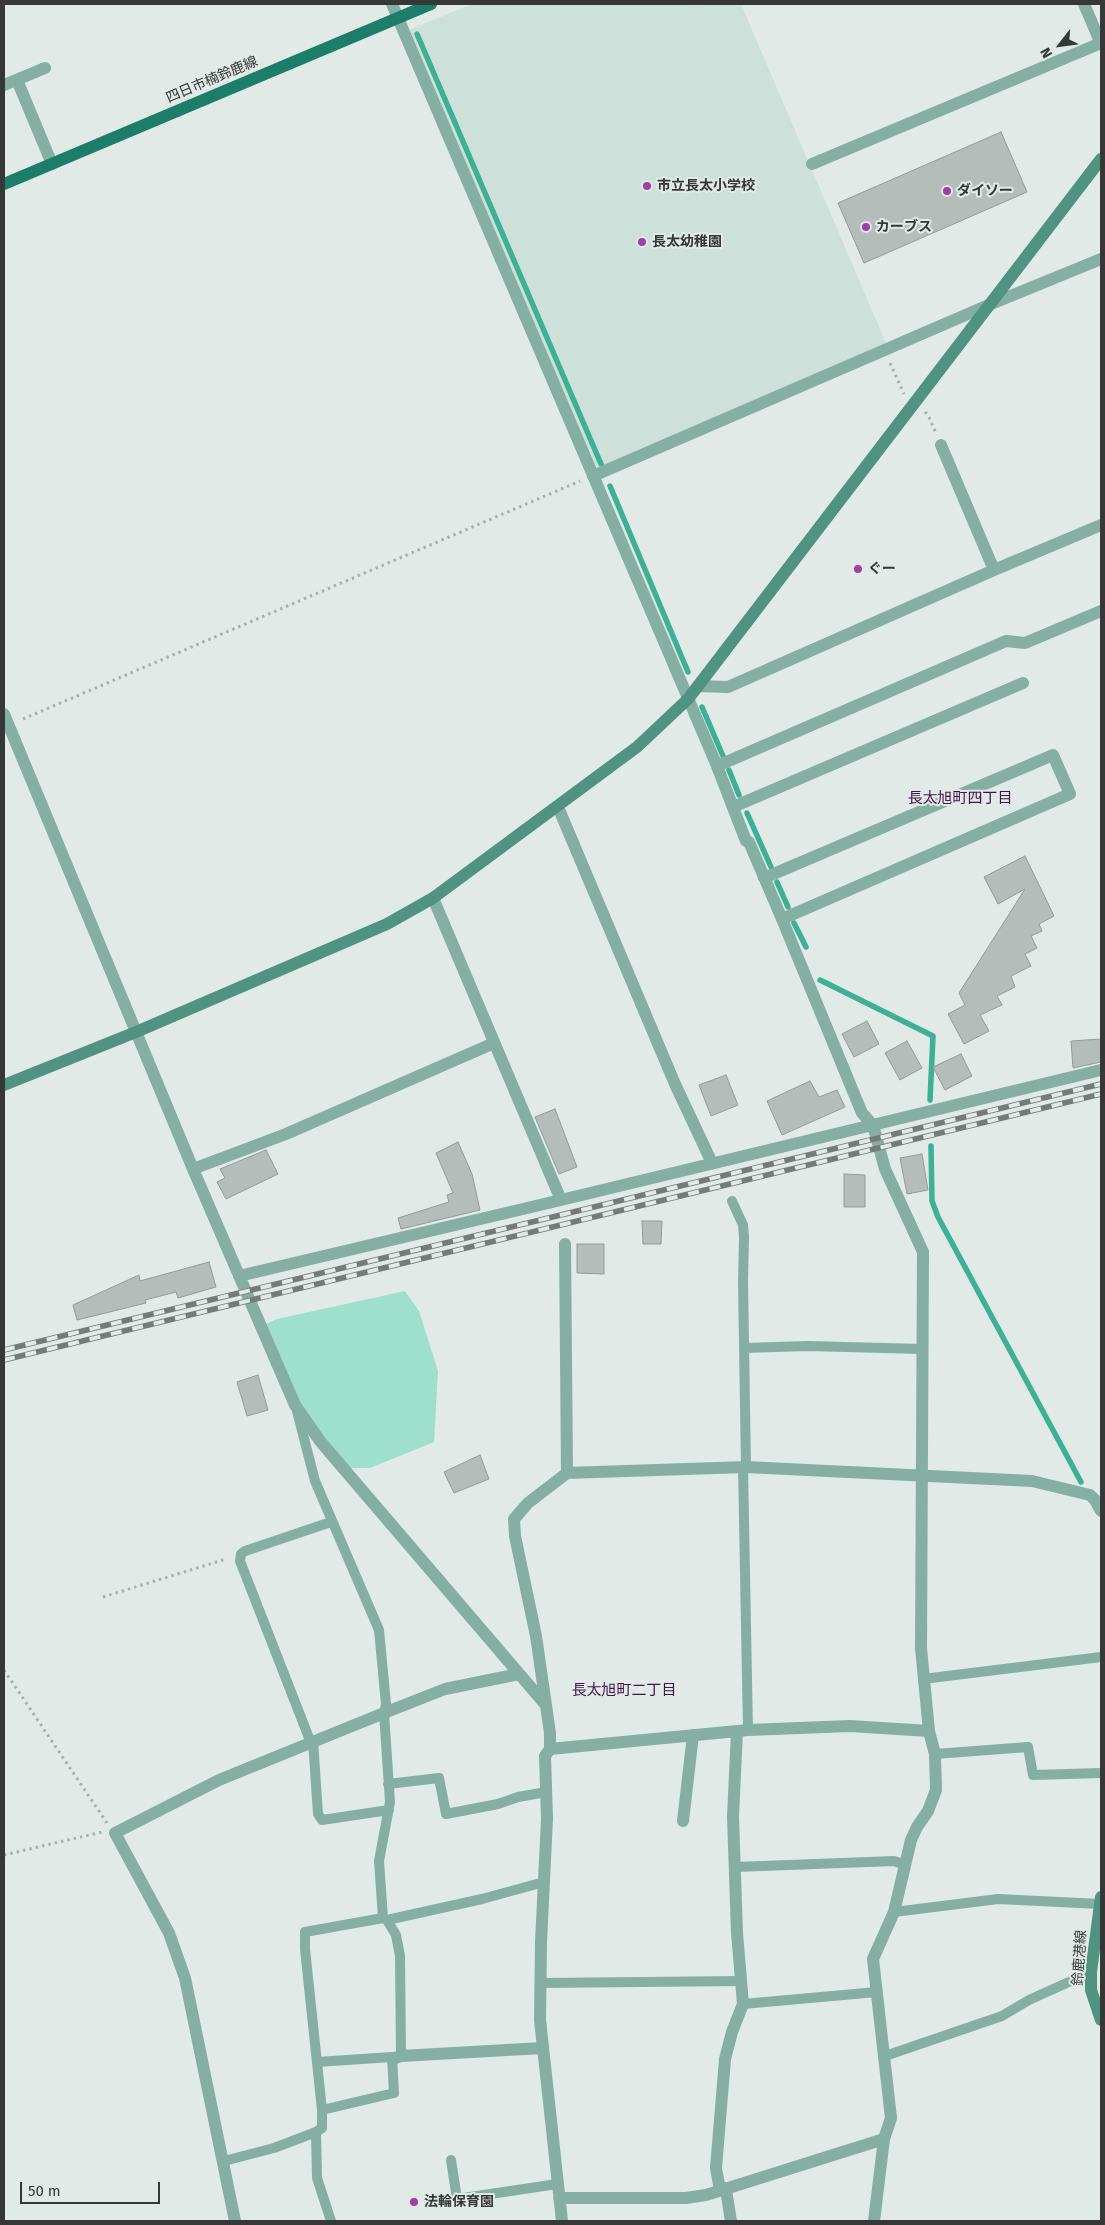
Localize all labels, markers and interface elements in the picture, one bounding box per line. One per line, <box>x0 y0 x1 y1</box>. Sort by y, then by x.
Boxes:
north arrow <box>1035 20 1085 70</box>
text: N <box>1037 44 1056 61</box>
street label: 四日市楠鈴鹿線 <box>164 53 260 107</box>
place label: 市立長太小学校 <box>657 178 755 194</box>
marker: 市立長太小学校 <box>641 180 653 192</box>
place label: ダイソー <box>957 183 1013 199</box>
marker: ダイソー <box>941 185 953 197</box>
place label: カーブス <box>876 219 932 235</box>
marker: カーブス <box>860 221 872 233</box>
place label: 長太幼稚園 <box>652 234 722 250</box>
marker: 長太幼稚園 <box>636 236 648 248</box>
place label: ぐー <box>868 561 896 577</box>
marker: ぐー <box>852 563 864 575</box>
district label: 長太旭町四丁目 <box>908 790 1012 808</box>
district label: 長太旭町二丁目 <box>572 1682 676 1700</box>
street label: 鈴鹿港線 <box>1070 1929 1090 1987</box>
scale bar <box>22 2172 162 2204</box>
text: 50 m <box>28 2182 61 2200</box>
place label: 法輪保育園 <box>424 2194 494 2210</box>
marker: 法輪保育園 <box>408 2196 420 2208</box>

